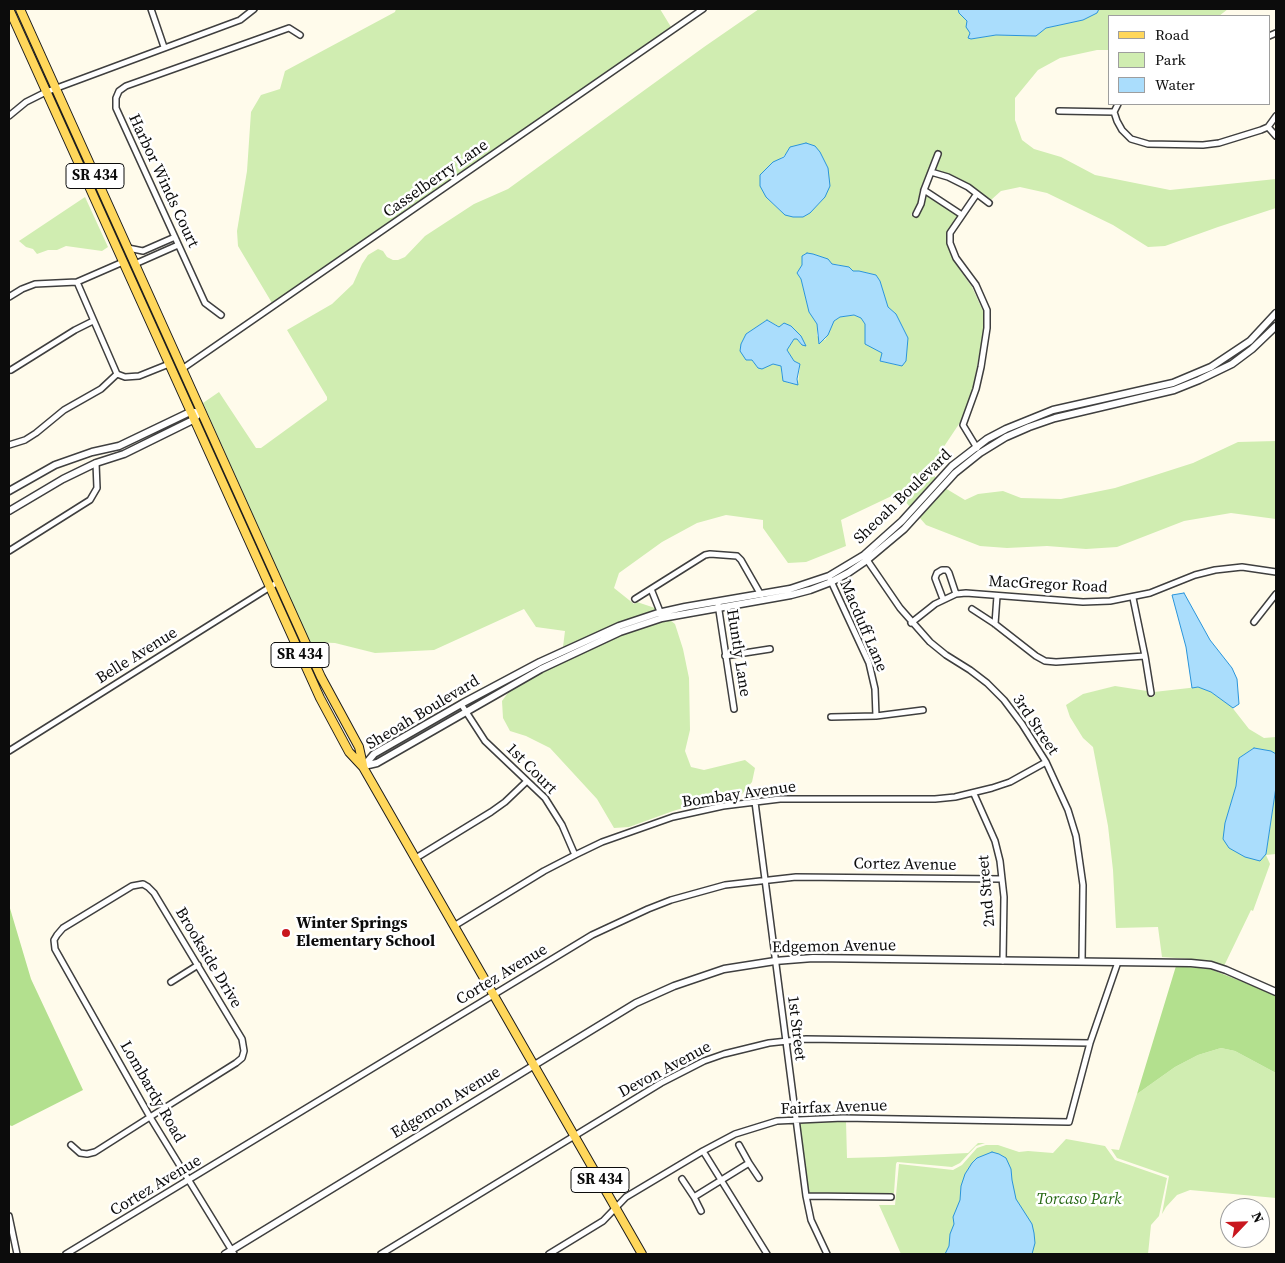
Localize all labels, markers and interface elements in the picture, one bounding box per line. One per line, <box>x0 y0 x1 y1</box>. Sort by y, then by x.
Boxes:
legend <box>1108 15 1270 105</box>
text: Road <box>1155 24 1189 45</box>
text: Park <box>1155 49 1186 70</box>
text: Water <box>1155 74 1195 95</box>
street label: Harbor Winds Court <box>124 111 202 251</box>
street label: Casselberry Lane <box>380 136 492 222</box>
road number: SR 434 <box>66 164 124 188</box>
street label: Sheoah Boulevard <box>850 445 956 549</box>
street label: MacGregor Road <box>988 572 1108 598</box>
street label: Macduff Lane <box>835 577 891 675</box>
street label: Huntly Lane <box>722 608 754 698</box>
street label: Belle Avenue <box>93 623 181 689</box>
road number: SR 434 <box>271 642 329 668</box>
street label: Sheoah Boulevard <box>363 672 483 754</box>
street label: 3rd Street <box>1008 691 1062 759</box>
street label: 1st Court <box>502 740 560 798</box>
street label: Bombay Avenue <box>681 777 797 813</box>
street label: 2nd Street <box>974 854 1000 928</box>
street label: Cortez Avenue <box>853 855 957 875</box>
street label: Brookside Drive <box>170 904 246 1012</box>
place label: Winter Springs Elementary School <box>296 914 435 952</box>
marker: Winter Springs Elementary School <box>280 927 292 939</box>
street label: Edgemon Avenue <box>772 936 896 958</box>
street label: Cortez Avenue <box>453 940 551 1010</box>
street label: 1st Street <box>782 994 810 1062</box>
street label: Lombardy Road <box>115 1038 189 1146</box>
street label: Devon Avenue <box>616 1038 714 1102</box>
street label: Edgemon Avenue <box>388 1063 504 1143</box>
street label: Fairfax Avenue <box>780 1097 888 1119</box>
street label: Cortez Avenue <box>107 1151 205 1221</box>
road number: SR 434 <box>571 1168 629 1192</box>
park label: Torcaso Park <box>1036 1190 1122 1210</box>
north arrow <box>1220 1198 1270 1248</box>
text: N <box>1247 1209 1269 1226</box>

